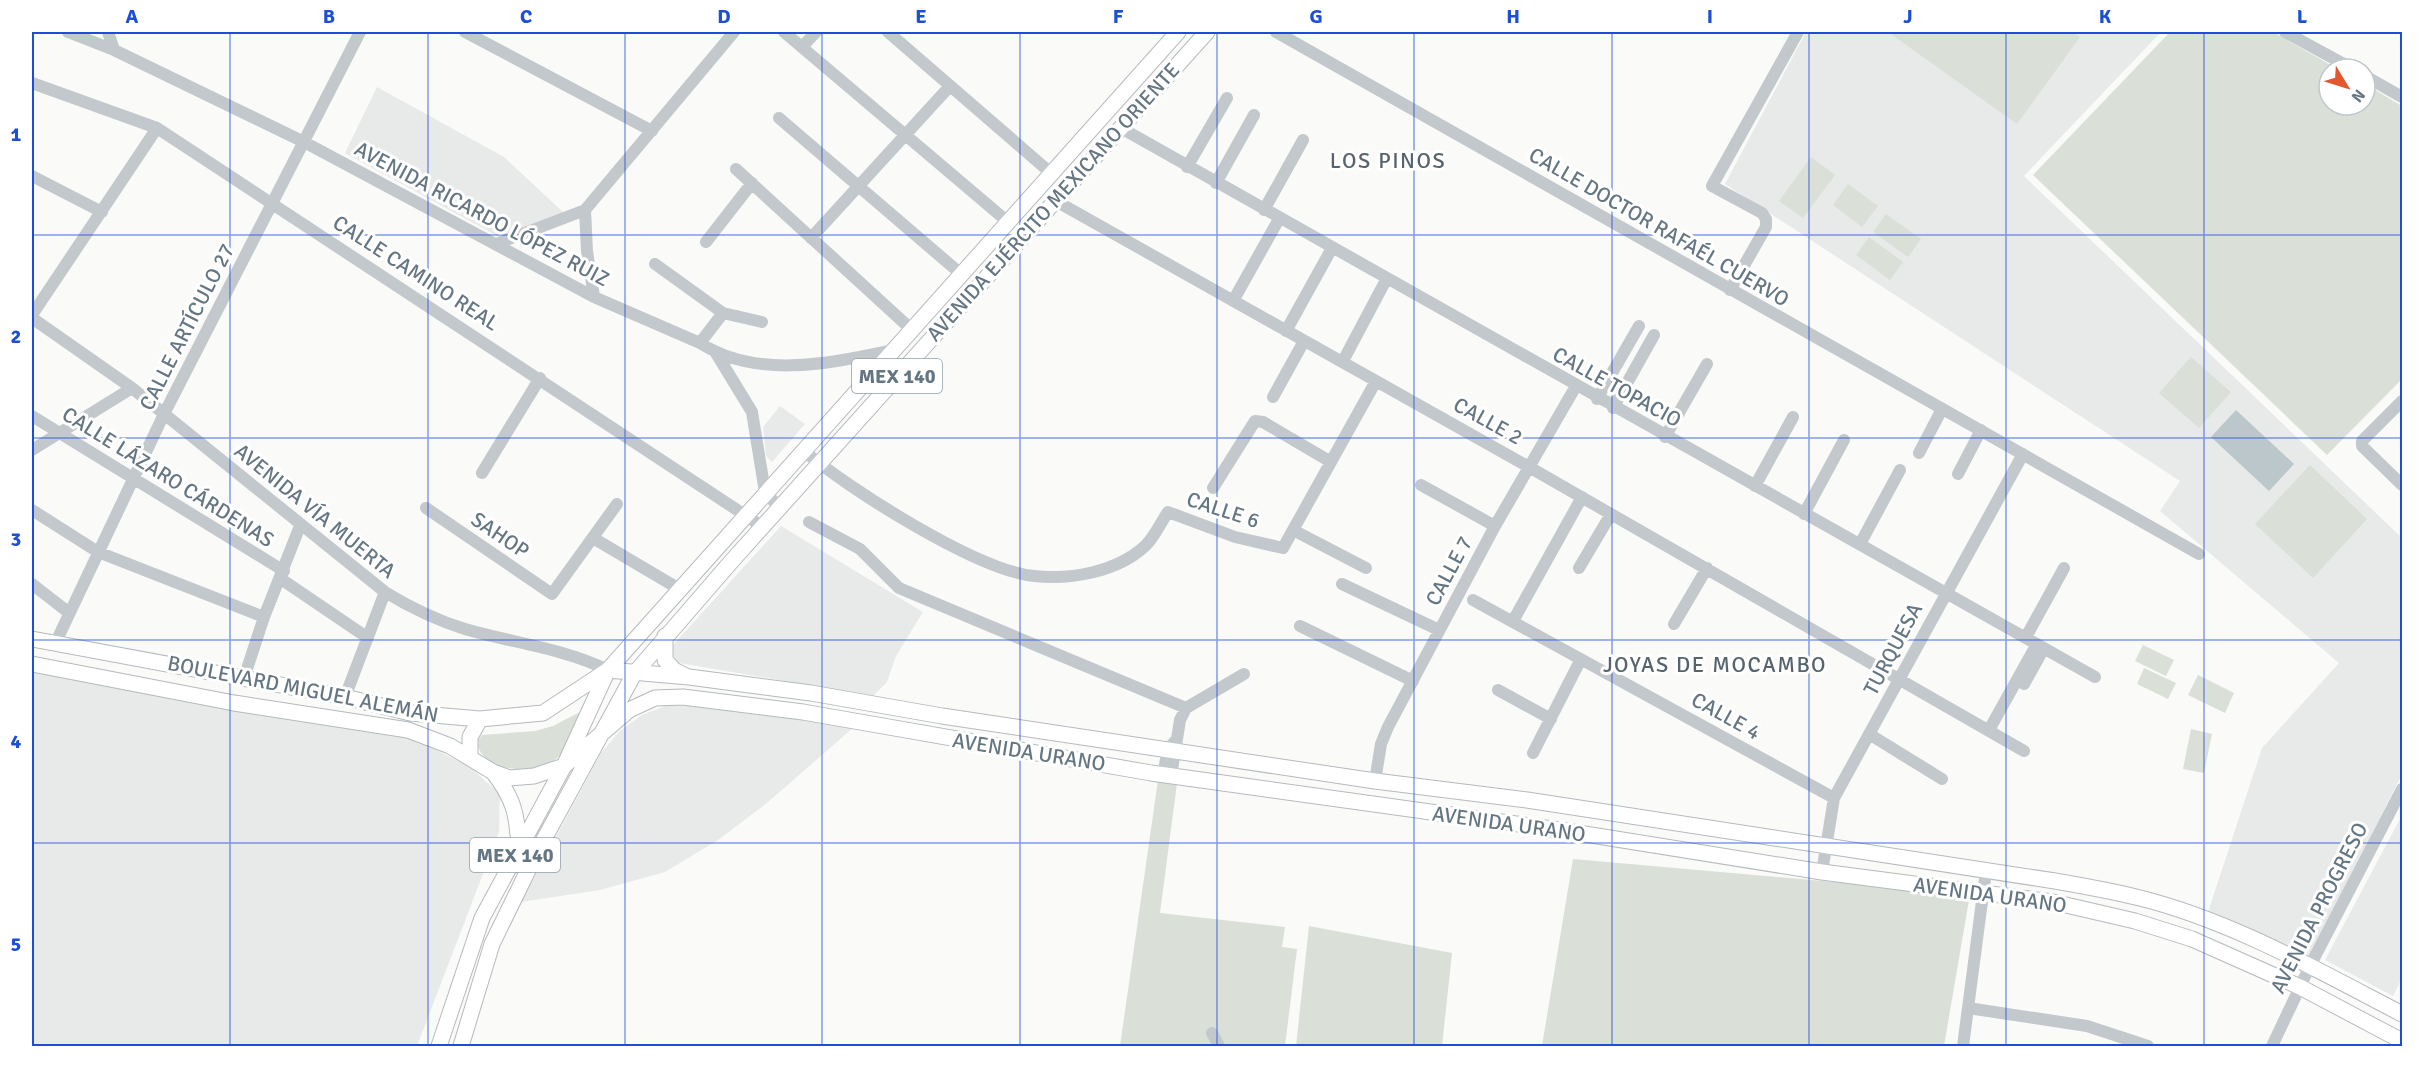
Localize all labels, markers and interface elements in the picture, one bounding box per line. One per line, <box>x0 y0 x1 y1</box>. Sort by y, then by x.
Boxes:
text: A <box>126 4 139 29</box>
text: B <box>323 4 335 29</box>
text: C <box>520 4 532 29</box>
text: D <box>717 4 731 29</box>
text: E <box>915 4 927 29</box>
text: F <box>1113 4 1124 29</box>
text: G <box>1309 4 1323 29</box>
text: H <box>1506 4 1520 29</box>
text: I <box>1707 4 1713 29</box>
text: J <box>1903 4 1913 29</box>
text: K <box>2099 4 2112 29</box>
text: L <box>2297 4 2308 29</box>
street label: AVENIDA EJÉRCITO MEXICANO ORIENTE <box>921 57 1185 347</box>
north arrow <box>2317 57 2377 117</box>
text: N <box>2347 85 2369 106</box>
text: 1 <box>11 122 22 147</box>
street label: AVENIDA RICARDO LÓPEZ RUIZ <box>350 136 614 292</box>
street label: CALLE DOCTOR RAFAÉL CUERVO <box>1524 142 1794 312</box>
district label: LOS PINOS <box>1330 147 1446 174</box>
street label: CALLE CAMINO REAL <box>328 210 504 337</box>
street label: CALLE ARTÍCULO 27 <box>134 239 240 415</box>
text: 2 <box>11 324 21 349</box>
street label: CALLE TOPACIO <box>1548 341 1686 433</box>
road number: MEX 140 <box>852 359 942 393</box>
street label: CALLE 2 <box>1449 391 1527 451</box>
street label: CALLE LÁZARO CÁRDENAS <box>57 401 279 553</box>
street label: AVENIDA VÍA MUERTA <box>229 438 401 584</box>
street label: CALLE 6 <box>1183 486 1263 534</box>
street label: SAHOP <box>466 506 534 564</box>
text: 3 <box>11 527 21 552</box>
street label: CALLE 7 <box>1420 532 1478 610</box>
street label: TURQUESA <box>1858 598 1928 700</box>
street label: BOULEVARD MIGUEL ALEMÁN <box>165 650 441 728</box>
district label: JOYAS DE MOCAMBO <box>1603 651 1827 678</box>
street label: CALLE 4 <box>1687 686 1765 746</box>
street label: AVENIDA URANO <box>951 727 1107 777</box>
text: 4 <box>11 729 22 754</box>
street label: AVENIDA URANO <box>1431 800 1587 848</box>
street label: AVENIDA PROGRESO <box>2265 818 2373 998</box>
road number: MEX 140 <box>470 838 560 872</box>
street label: AVENIDA URANO <box>1912 871 2068 919</box>
text: 5 <box>11 932 21 957</box>

